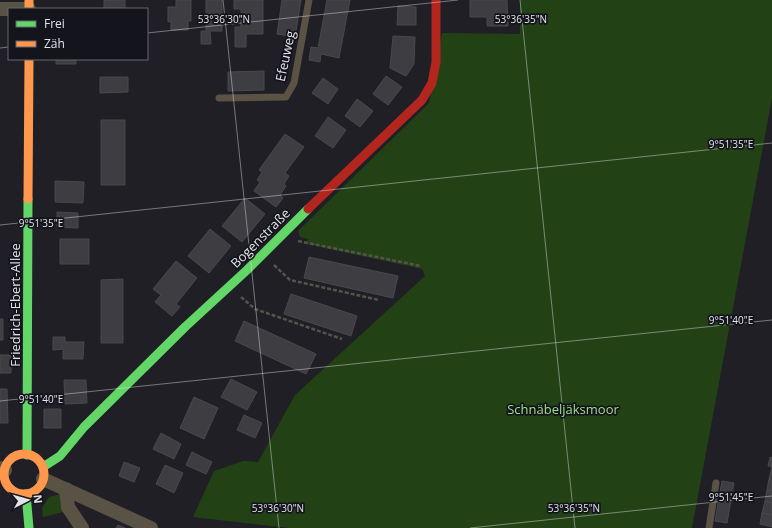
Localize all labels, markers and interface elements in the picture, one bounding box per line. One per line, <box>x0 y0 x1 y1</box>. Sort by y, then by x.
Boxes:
legend <box>8 8 148 60</box>
text: 53°36'30"N <box>198 12 250 26</box>
text: 53°36'35"N <box>495 12 547 26</box>
text: Frei <box>44 15 65 32</box>
street label: Efeuweg <box>271 29 299 83</box>
text: Zäh <box>44 35 65 52</box>
text: 9°51'35"E <box>709 137 753 151</box>
street label: Bogenstraße <box>226 204 294 272</box>
text: 9°51'35"E <box>19 216 63 230</box>
street label: Friedrich-Ebert-Allee <box>6 243 24 367</box>
text: 9°51'40"E <box>709 313 753 327</box>
text: 9°51'40"E <box>19 392 63 406</box>
park label: Schnäbeljäksmoor <box>507 400 619 418</box>
north arrow <box>8 480 48 520</box>
text: 9°51'45"E <box>709 490 753 504</box>
text: N <box>31 494 46 504</box>
text: 53°36'30"N <box>252 501 304 515</box>
text: 53°36'35"N <box>548 501 600 515</box>

